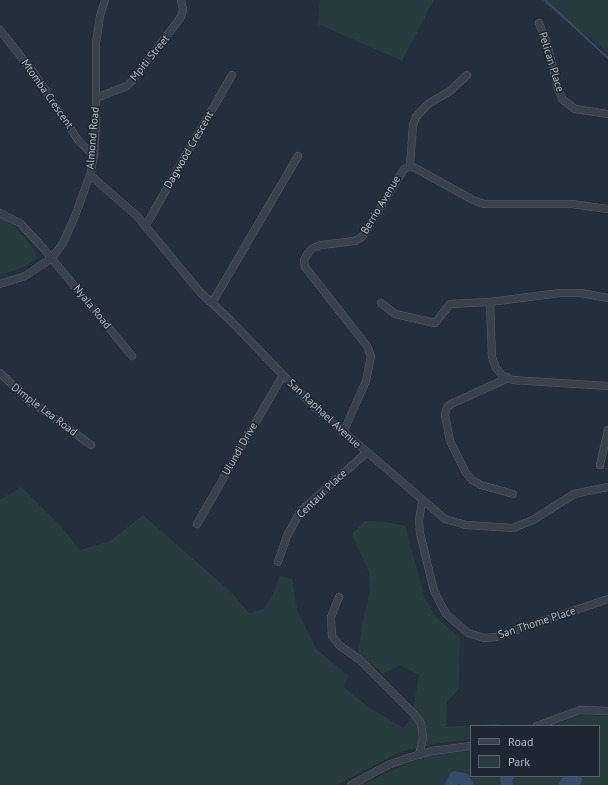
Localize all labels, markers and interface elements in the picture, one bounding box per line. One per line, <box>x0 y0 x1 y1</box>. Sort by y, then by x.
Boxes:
street label: Pelican Place <box>536 30 566 94</box>
street label: Mpiti Street <box>127 32 173 84</box>
street label: Mtomba Crescent <box>18 57 76 131</box>
street label: Almond Road <box>84 106 102 170</box>
street label: Dagwood Crescent <box>161 109 217 191</box>
street label: Berrio Avenue <box>358 173 404 237</box>
street label: Nyala Road <box>70 282 114 332</box>
street label: San Raphael Avenue <box>285 377 363 451</box>
street label: Dimple Lea Road <box>8 381 80 439</box>
street label: Ulundi Drive <box>220 420 260 478</box>
street label: Centaur Place <box>294 467 350 521</box>
street label: San Thome Place <box>497 604 577 642</box>
legend <box>470 725 600 777</box>
text: Road <box>508 734 533 749</box>
text: Park <box>508 754 530 769</box>

